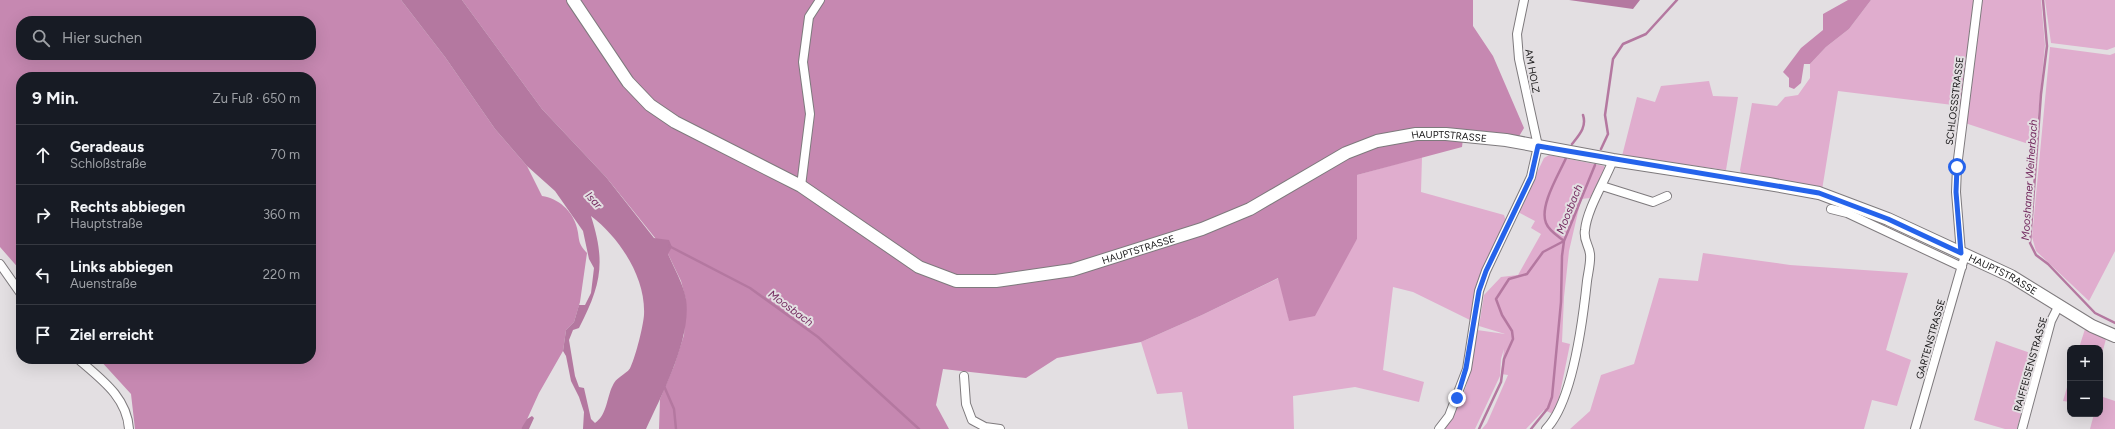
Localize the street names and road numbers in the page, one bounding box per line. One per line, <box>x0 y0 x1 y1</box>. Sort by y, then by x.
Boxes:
street label: AM HOLZ <box>1522 48 1543 94</box>
street label: SCHLOSSSTRASSE <box>1943 56 1966 146</box>
street label: HAUPTSTRASSE <box>1410 128 1487 145</box>
street label: HAUPTSTRASSE <box>1100 232 1176 267</box>
street label: HAUPTSTRASSE <box>1966 251 2040 298</box>
street label: GARTENSTRASSE <box>1913 298 1948 381</box>
street label: RAIFFEISENSTRASSE <box>2011 315 2050 413</box>

